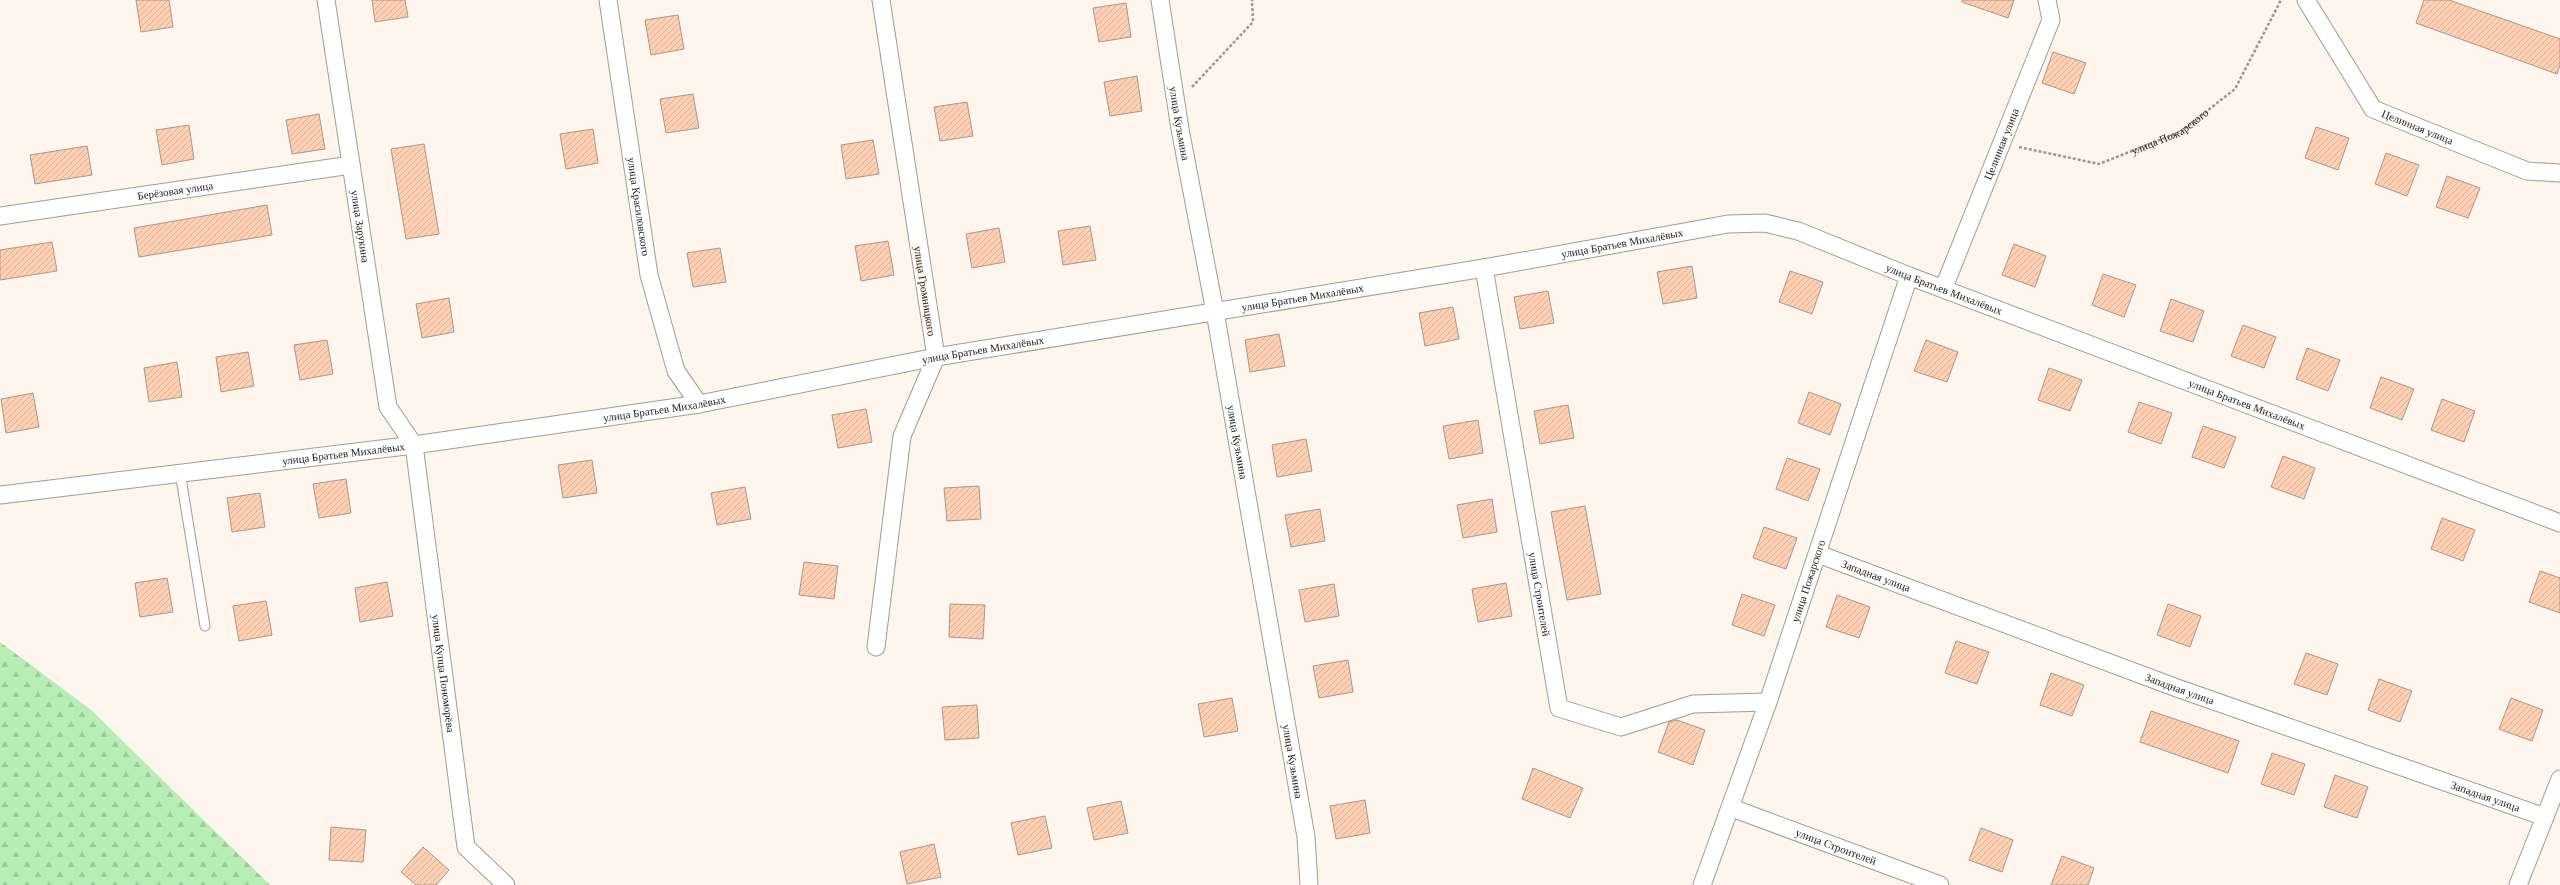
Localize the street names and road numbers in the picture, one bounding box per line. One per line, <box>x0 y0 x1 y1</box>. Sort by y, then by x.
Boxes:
street label: улица Кузьмина <box>1167 86 1192 162</box>
street label: Целинная улица <box>1982 106 2021 182</box>
street label: улица Пожарского <box>2130 106 2211 157</box>
street label: Целинная улица <box>2380 107 2455 147</box>
street label: улица Красиловского <box>626 157 652 257</box>
street label: Берёзовая улица <box>137 179 214 202</box>
street label: улица Зарукина <box>349 189 372 264</box>
street label: улица Братьев Михалёвых <box>1560 226 1684 260</box>
street label: улица Громницкого <box>912 245 938 337</box>
street label: улица Братьев Михалёвых <box>1884 261 2005 317</box>
street label: улица Братьев Михалёвых <box>1241 282 1365 313</box>
street label: улица Братьев Михалёвых <box>921 333 1045 366</box>
street label: улица Братьев Михалёвых <box>2187 377 2307 432</box>
street label: улица Братьев Михалёвых <box>602 393 727 424</box>
street label: улица Кузьмина <box>1225 404 1250 480</box>
street label: улица Братьев Михалёвых <box>281 440 406 467</box>
street label: улица Пожарского <box>1789 538 1827 624</box>
street label: улица Строителей <box>1527 551 1553 637</box>
street label: Западная улица <box>1840 557 1912 594</box>
street label: улица Купца Пономорёва <box>430 614 457 733</box>
street label: Западная улица <box>2144 671 2216 707</box>
street label: улица Кузьмина <box>1281 723 1305 800</box>
street label: Западная улица <box>2449 778 2522 814</box>
street label: улица Строителей <box>1794 826 1878 867</box>

